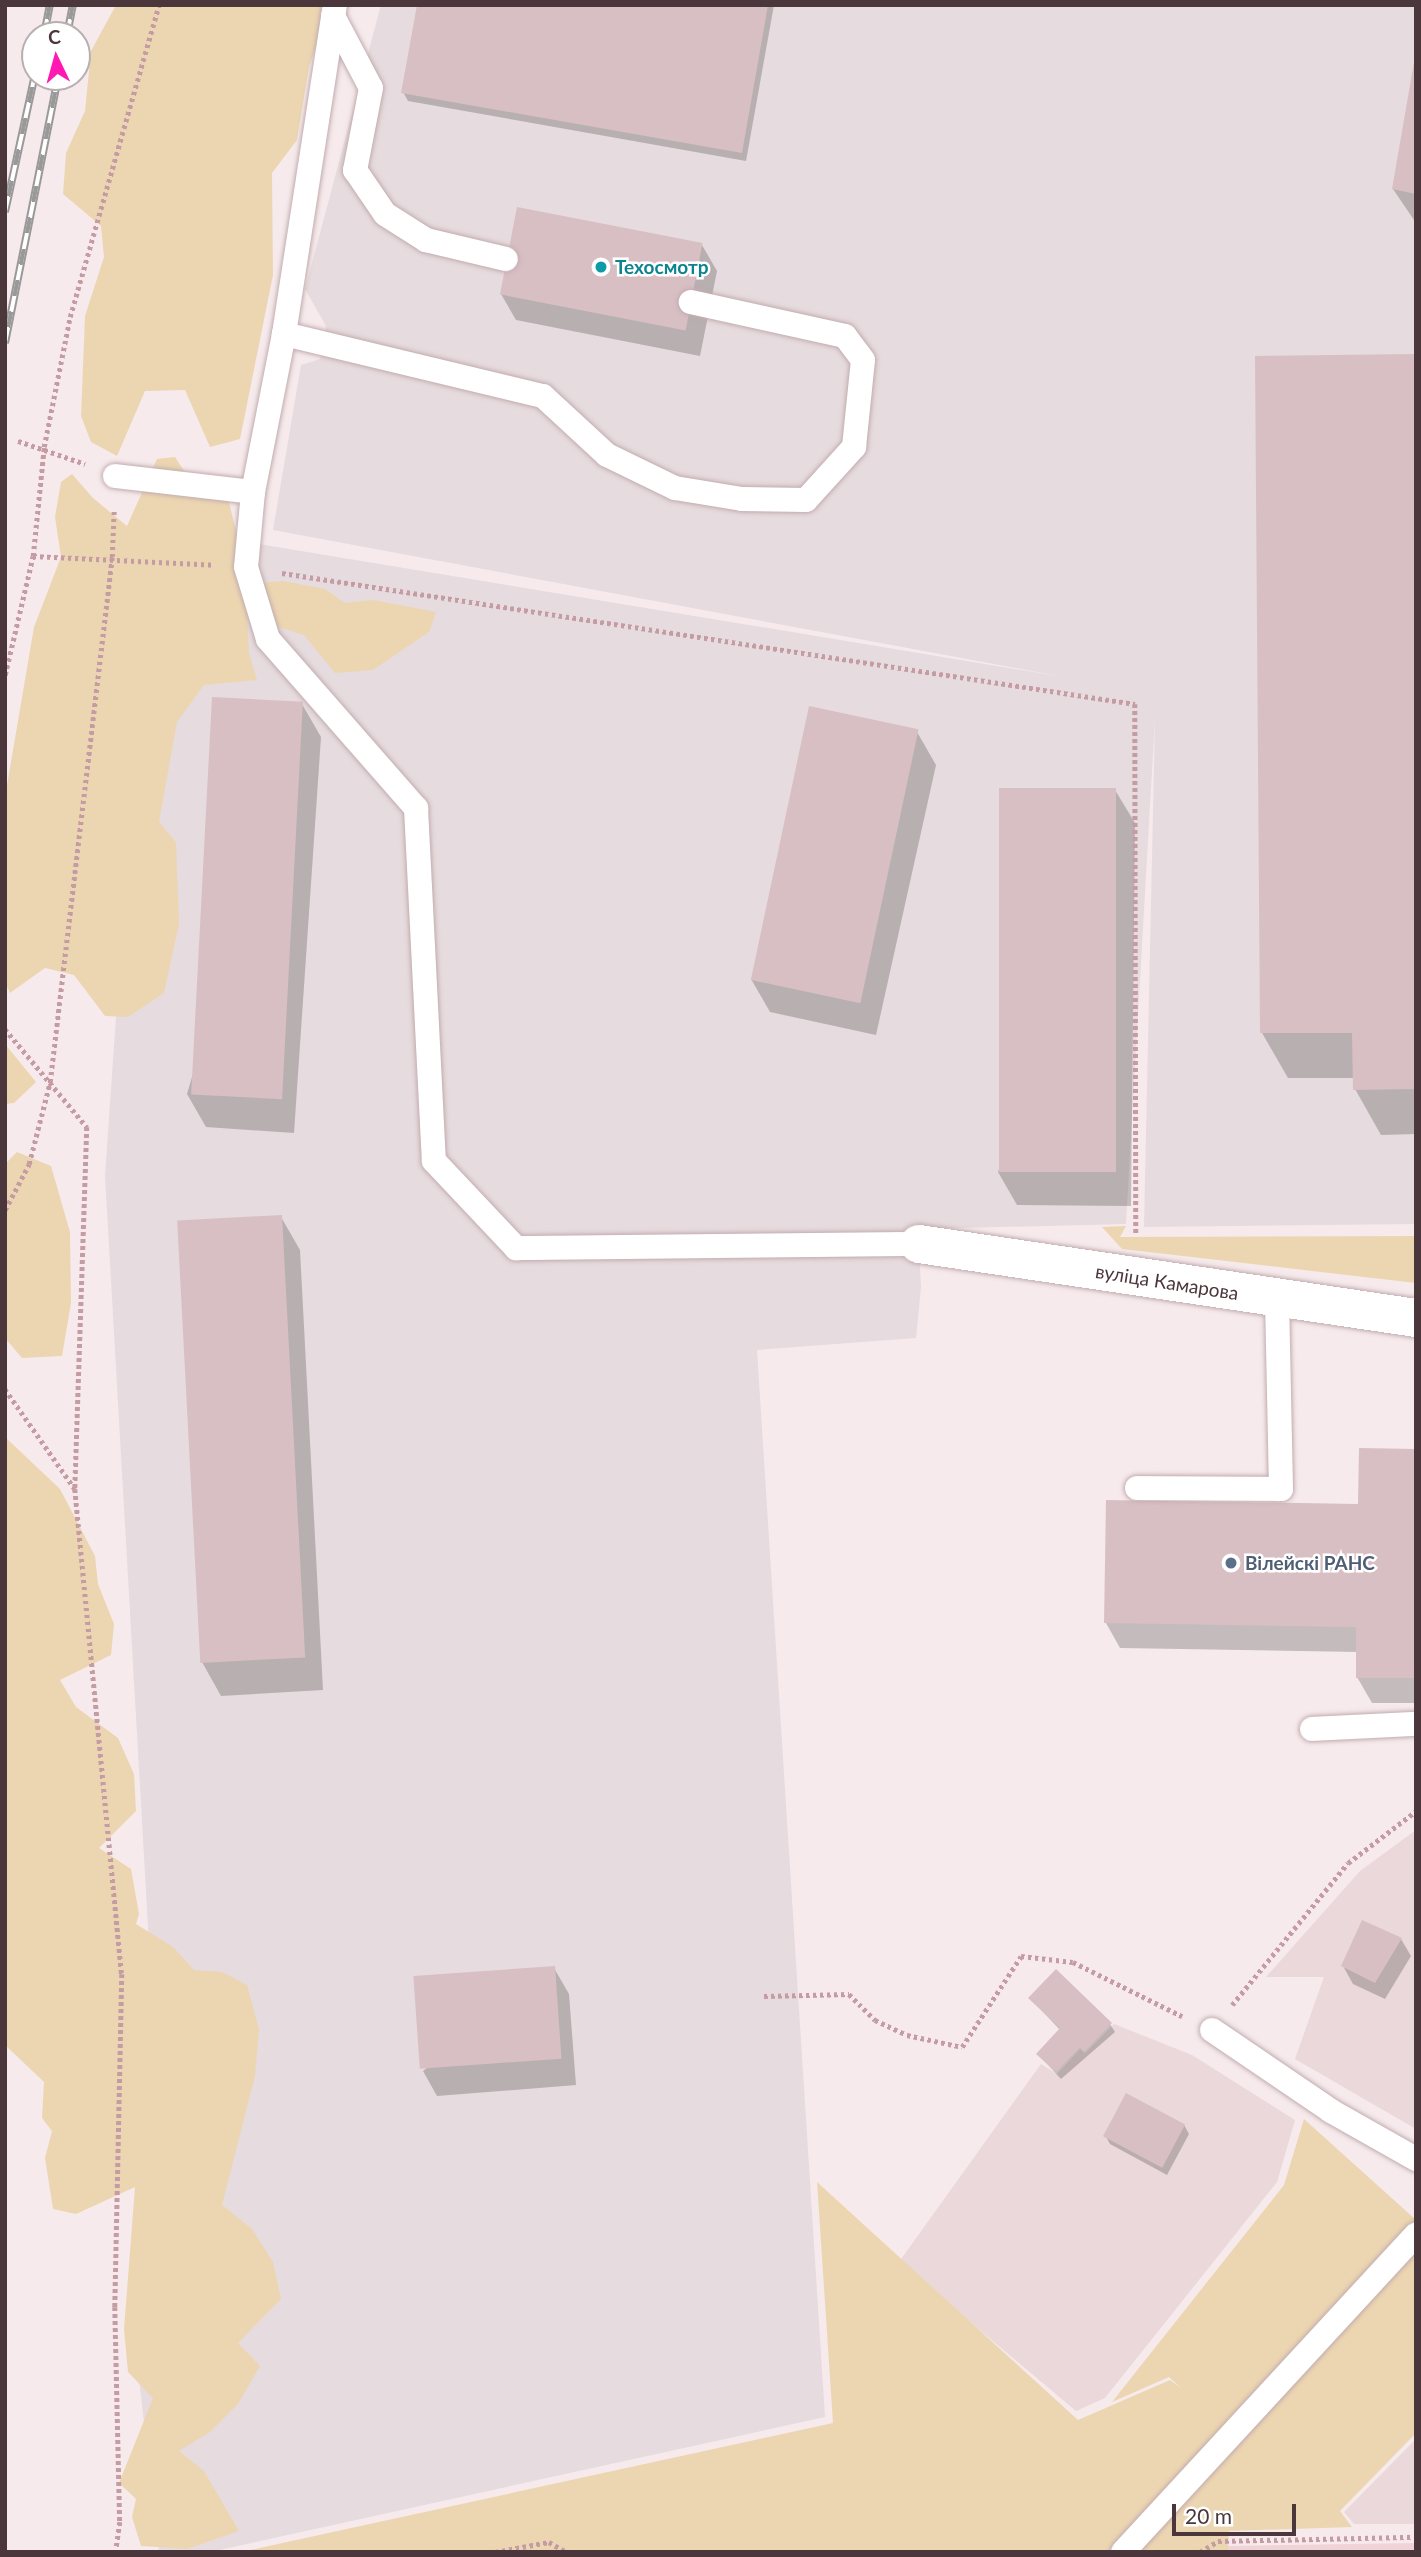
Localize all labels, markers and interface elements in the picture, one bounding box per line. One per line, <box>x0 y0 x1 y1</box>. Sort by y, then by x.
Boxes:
north arrow <box>21 21 91 91</box>
text: С <box>47 25 62 49</box>
place label: Техосмотр <box>615 256 708 278</box>
marker: Техосмотр <box>593 259 609 275</box>
street label: вуліца Камарова <box>1094 1259 1240 1305</box>
place label: Вілейскі РАНС <box>1245 1552 1375 1574</box>
marker: Вілейскі РАНС <box>1223 1555 1239 1571</box>
scale bar <box>1176 2490 1300 2534</box>
text: 20 m <box>1185 2503 1232 2528</box>

